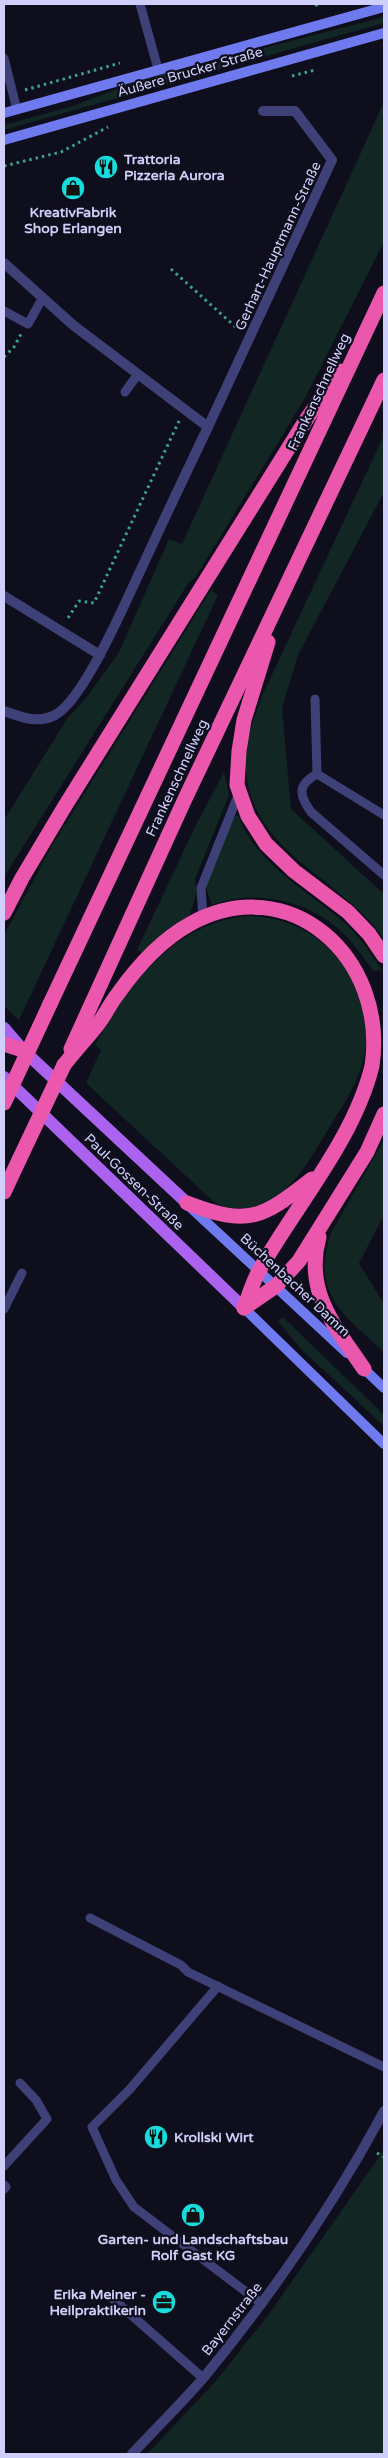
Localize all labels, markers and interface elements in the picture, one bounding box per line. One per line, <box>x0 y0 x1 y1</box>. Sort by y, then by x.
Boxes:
street label: Äußere Brucker Straße <box>115 43 265 101</box>
place label: Trattoria Pizzeria Aurora <box>123 151 225 184</box>
restaurant icon: Trattoria Pizzeria Aurora <box>93 154 119 180</box>
street label: Gerhart-Hauptmann-Straße <box>231 159 325 333</box>
shop icon: KreativFabrik Shop Erlangen <box>60 175 86 201</box>
place label: KreativFabrik Shop Erlangen <box>24 204 122 237</box>
street label: Frankenschnellweg <box>284 331 354 453</box>
street label: Frankenschnellweg <box>142 717 212 839</box>
street label: Paul-Gossen-Straße <box>81 1130 187 1234</box>
street label: Büchenbacher Damm <box>236 1230 354 1340</box>
restaurant icon: Krollski Wirt <box>143 2124 169 2150</box>
place label: Krollski Wirt <box>174 2129 254 2146</box>
shop icon: Garten- und Landschaftsbau Rolf Gast KG <box>180 2202 206 2228</box>
place label: Garten- und Landschaftsbau Rolf Gast KG <box>98 2231 288 2264</box>
street label: Bayernstraße <box>198 2279 266 2359</box>
place label: Erika Meiner - Heilpraktikerin <box>49 2286 146 2319</box>
office icon: Erika Meiner - Heilpraktikerin <box>151 2289 177 2315</box>

